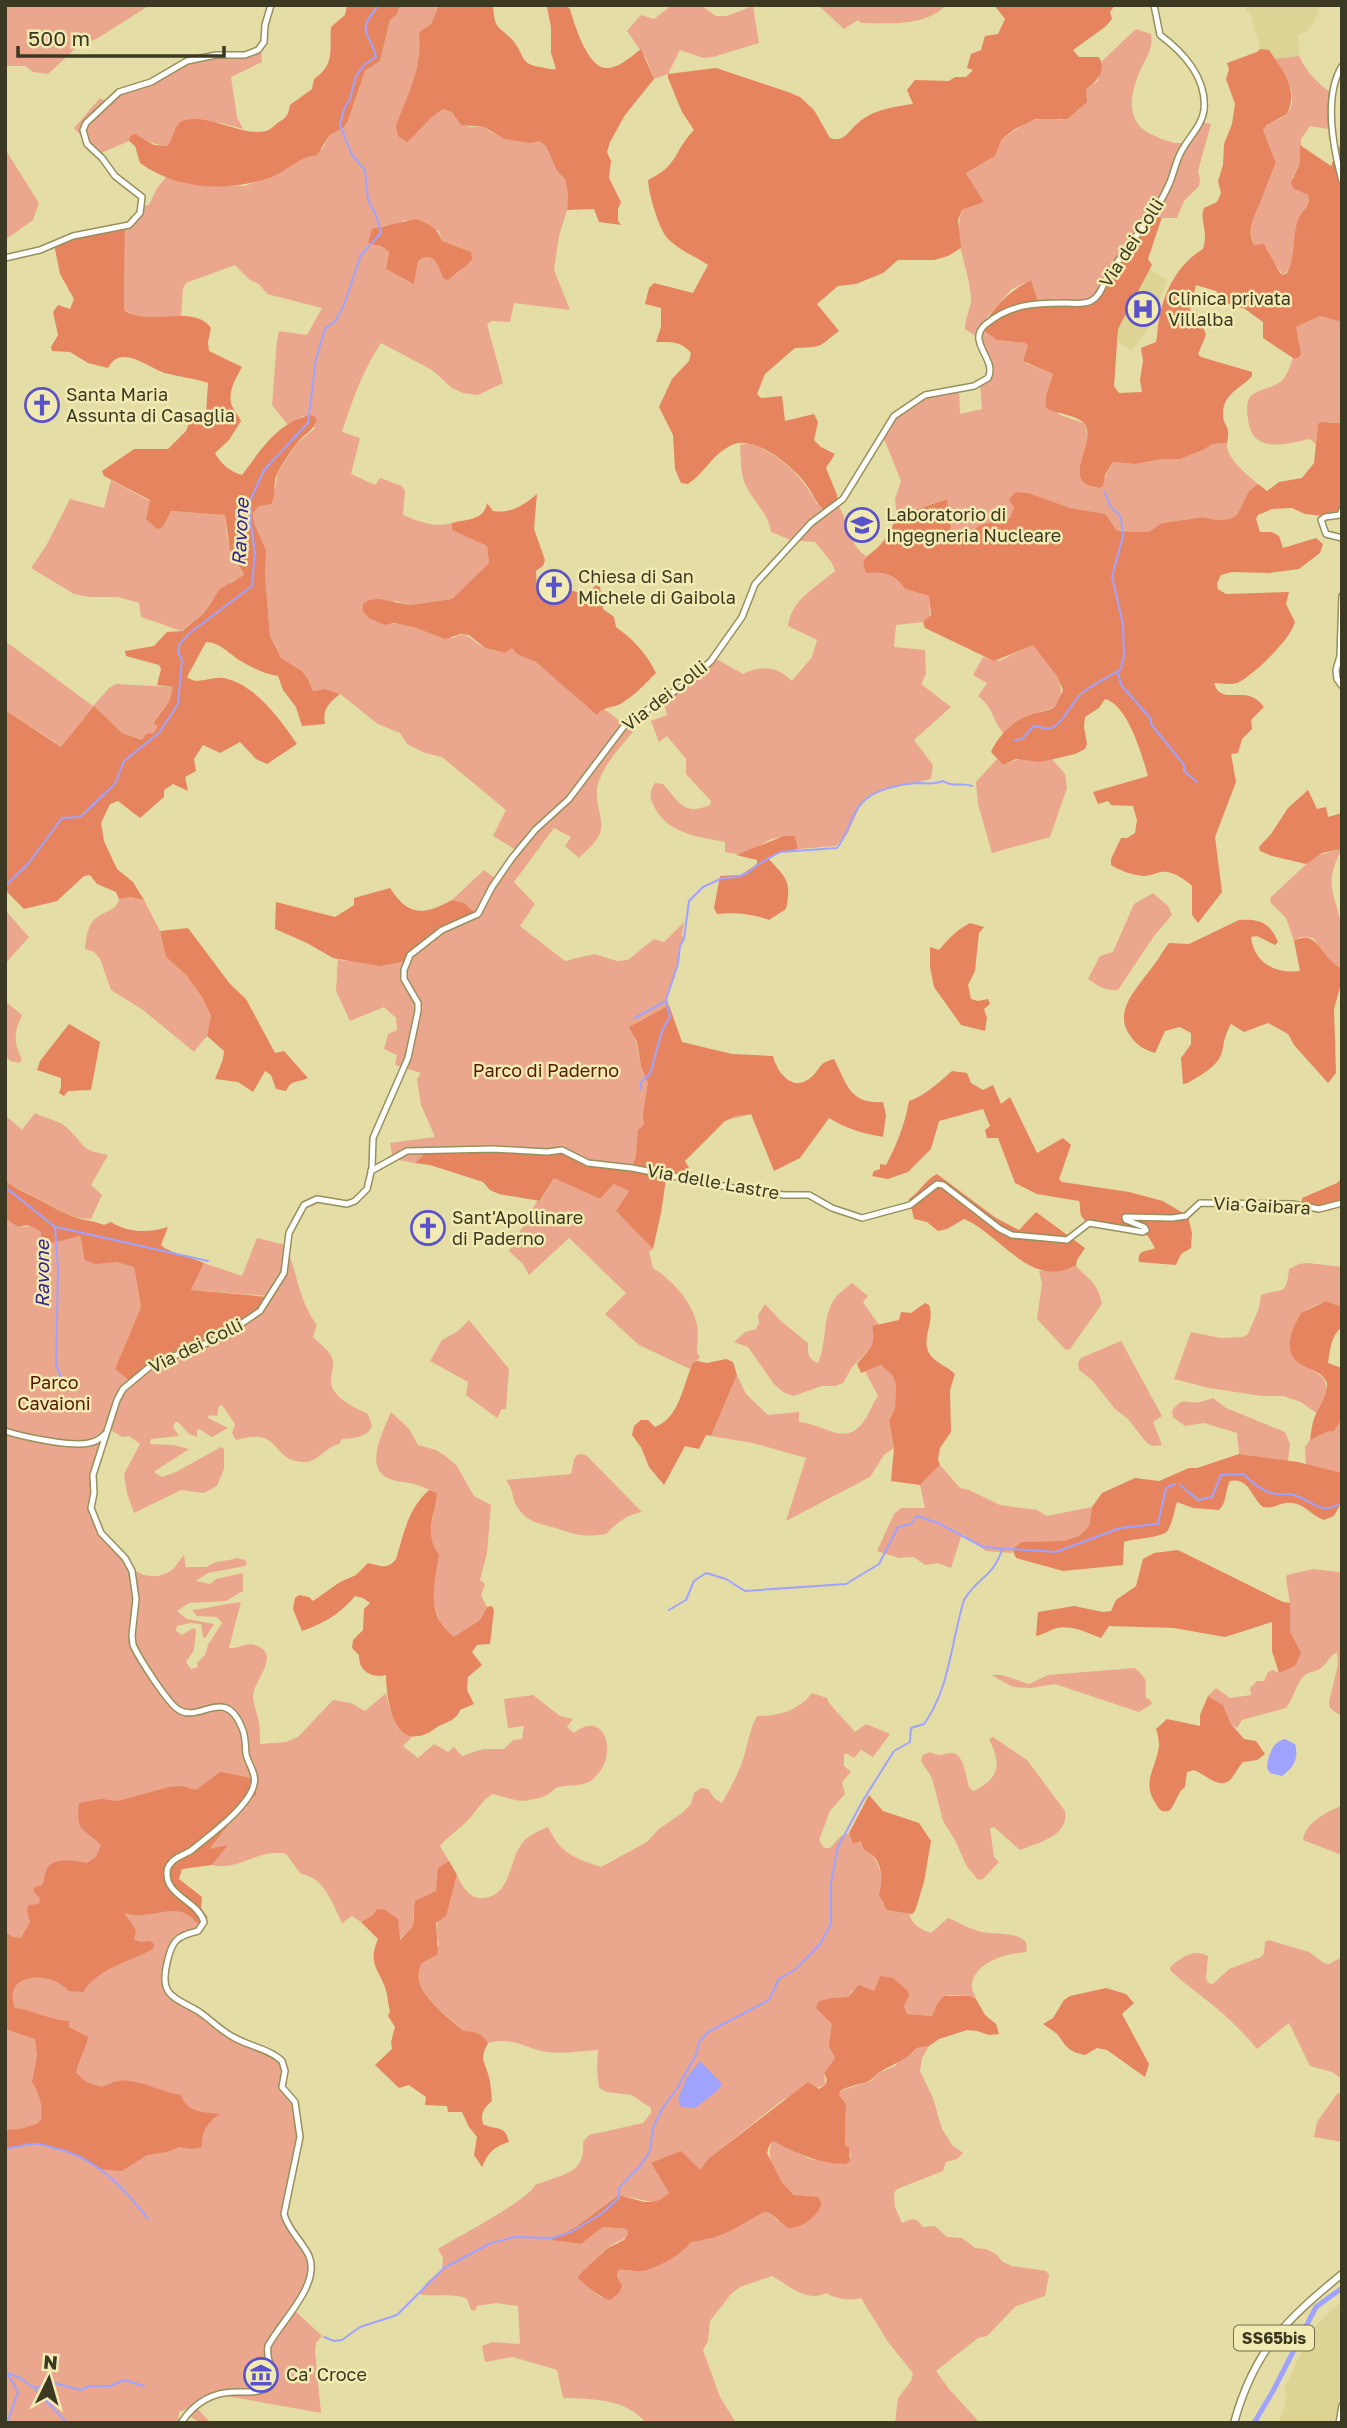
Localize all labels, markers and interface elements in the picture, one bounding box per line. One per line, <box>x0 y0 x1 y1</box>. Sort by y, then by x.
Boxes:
scale bar <box>18 14 224 58</box>
text: 500 m <box>28 25 90 51</box>
street label: Via dei Colli <box>1094 194 1168 291</box>
place label: Clinica privata Villalba <box>1168 287 1291 330</box>
hospital icon: Clinica privata Villalba <box>1124 290 1162 328</box>
place label: Santa Maria Assunta di Casaglia <box>66 383 235 426</box>
church icon: Santa Maria Assunta di Casaglia <box>23 386 61 424</box>
water label: Ravone <box>226 496 253 566</box>
place label: Laboratorio di Ingegneria Nucleare <box>886 503 1061 546</box>
school or university icon: Laboratorio di Ingegneria Nucleare <box>843 506 881 544</box>
place label: Chiesa di San Michele di Gaibola <box>578 565 736 608</box>
church icon: Chiesa di San Michele di Gaibola <box>535 568 573 606</box>
street label: Via dei Colli <box>618 655 711 735</box>
park label: Parco di Paderno <box>473 1059 619 1081</box>
street label: Via delle Lastre <box>645 1159 781 1203</box>
street label: Via Gaibara <box>1213 1191 1311 1219</box>
place label: Sant'Apollinare di Paderno <box>452 1206 583 1249</box>
church icon: Sant'Apollinare di Paderno <box>409 1209 447 1247</box>
water label: Ravone <box>30 1238 53 1308</box>
street label: Via dei Colli <box>145 1313 246 1377</box>
park label: Parco Cavaioni <box>17 1371 91 1414</box>
road number: SS65bis <box>1234 2326 1314 2350</box>
north arrow <box>14 2344 84 2414</box>
text: N <box>42 2349 59 2374</box>
museum icon: Ca' Croce <box>242 2356 280 2394</box>
place label: Ca' Croce <box>286 2363 367 2385</box>

